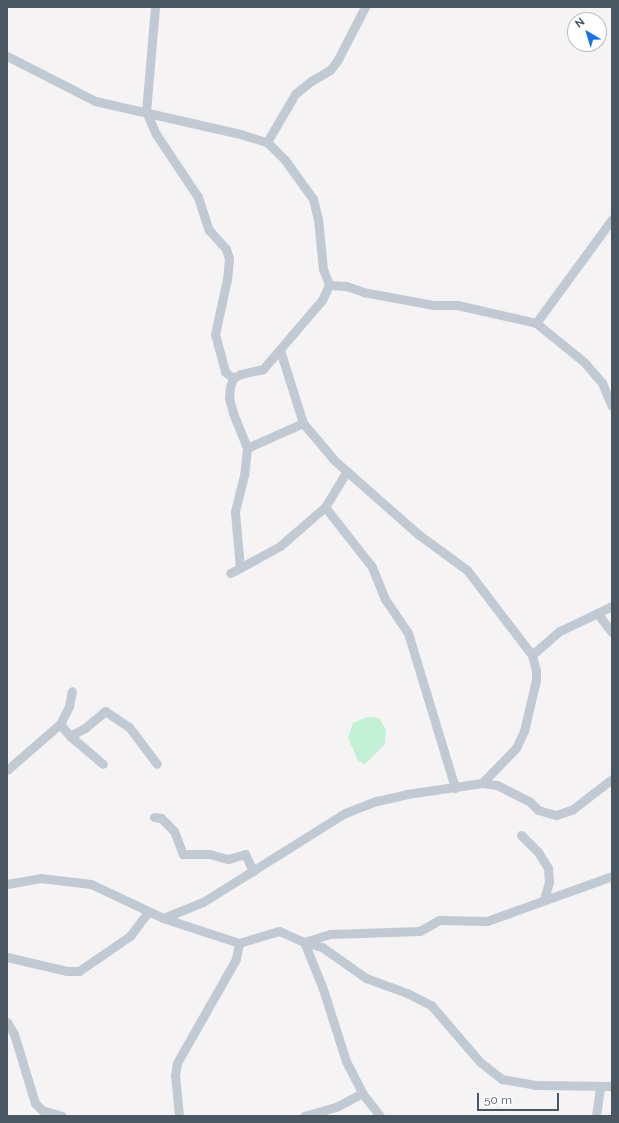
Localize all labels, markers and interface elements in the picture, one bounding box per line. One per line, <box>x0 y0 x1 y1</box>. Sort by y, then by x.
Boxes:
north arrow <box>567 12 607 52</box>
text: N <box>573 15 587 31</box>
scale bar <box>479 1085 561 1111</box>
text: 50 m <box>484 1093 512 1107</box>

